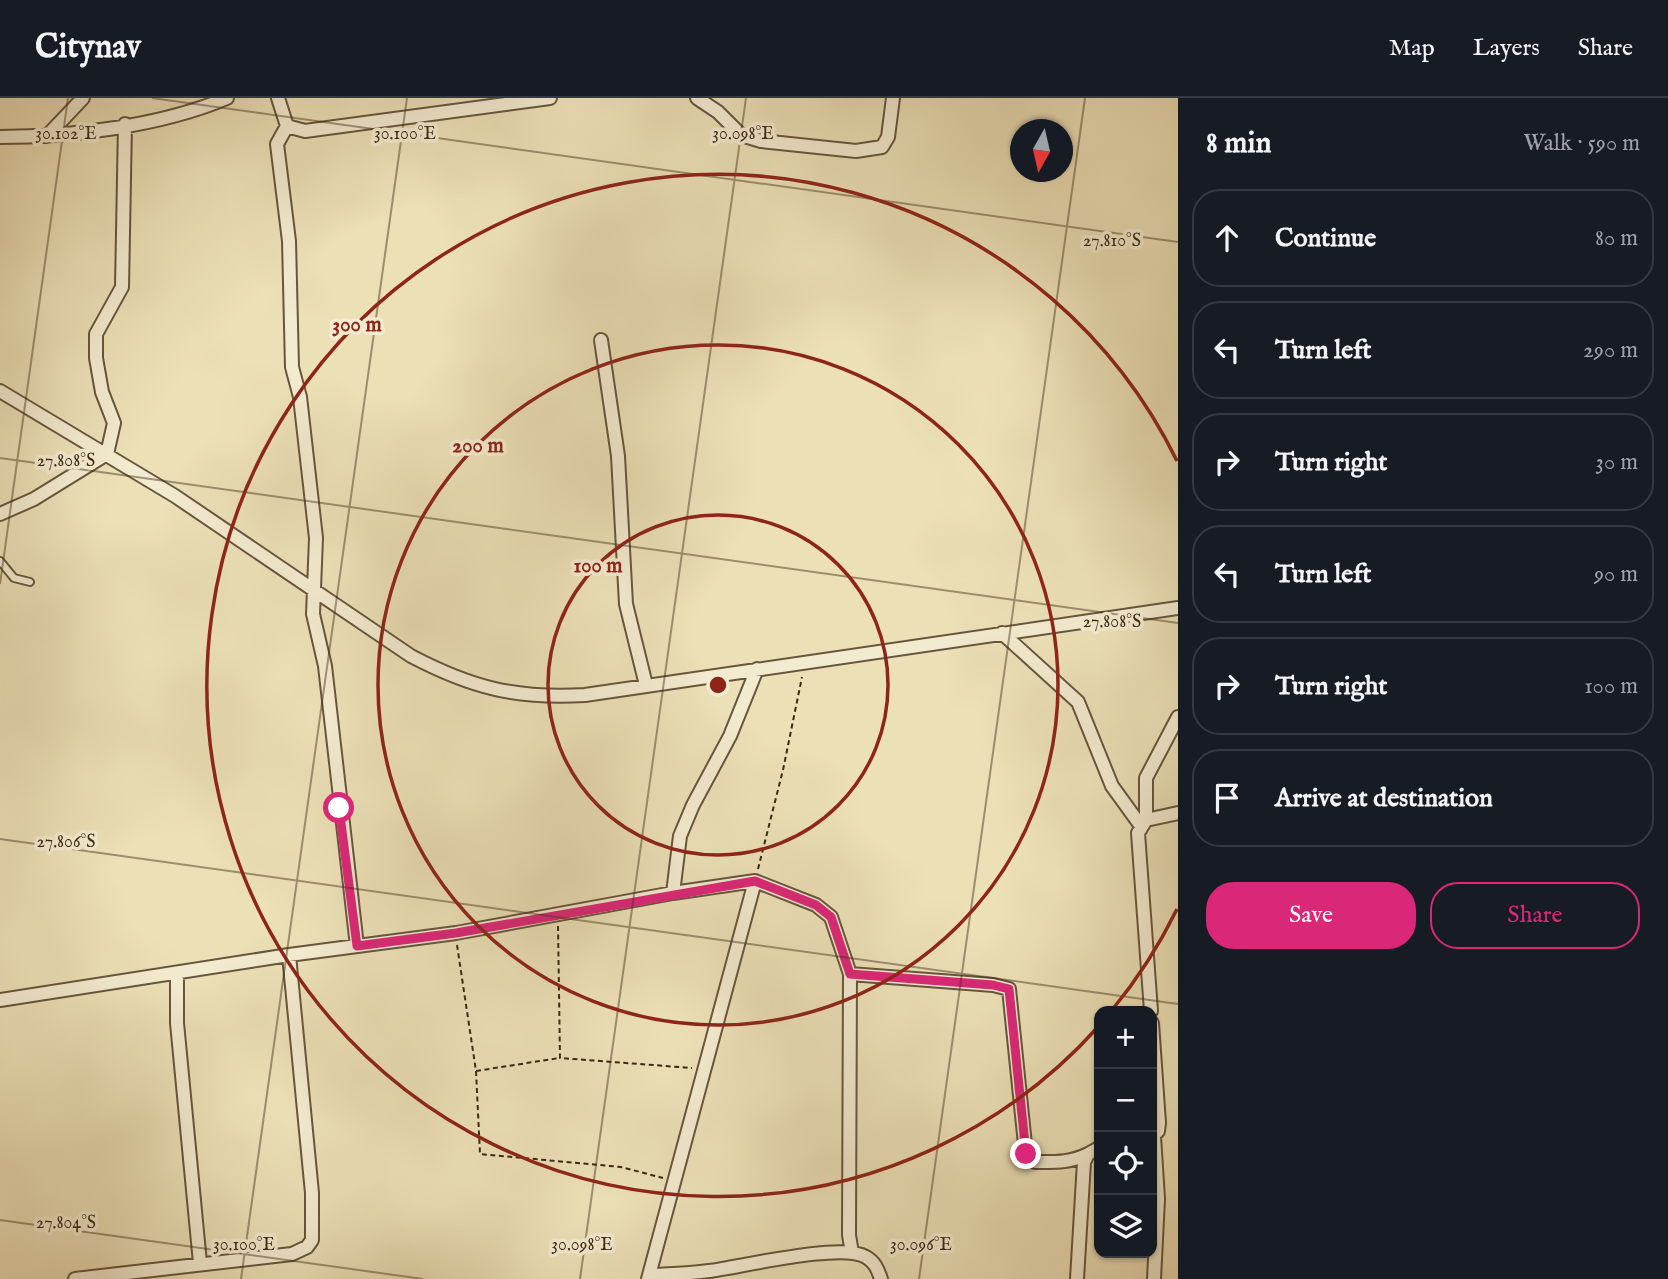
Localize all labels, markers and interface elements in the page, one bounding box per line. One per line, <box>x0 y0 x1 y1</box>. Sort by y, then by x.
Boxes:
text: Citynav <box>35 27 141 69</box>
text: Map <box>1389 33 1435 64</box>
text: Layers <box>1473 33 1540 64</box>
text: Share <box>1578 33 1633 64</box>
north arrow <box>1010 119 1073 182</box>
text: 30.102°E <box>35 123 97 146</box>
text: 30.100°E <box>374 123 436 146</box>
text: 30.098°E <box>712 123 774 146</box>
text: 8 min <box>1206 125 1272 163</box>
text: Walk · 590 m <box>1523 129 1640 158</box>
icon: ahead <box>1208 219 1246 257</box>
text: Continue <box>1275 222 1376 255</box>
text: 80 m <box>1595 224 1638 253</box>
text: 27.810°S <box>1083 230 1141 253</box>
text: 300 m <box>332 312 382 339</box>
icon: left <box>1208 331 1246 369</box>
text: Turn left <box>1275 334 1372 367</box>
text: 290 m <box>1583 336 1638 365</box>
text: 200 m <box>452 433 504 460</box>
icon: right <box>1208 443 1246 481</box>
text: Turn right <box>1275 446 1388 479</box>
text: 30 m <box>1595 448 1638 477</box>
text: 27.808°S <box>37 450 95 473</box>
text: 100 m <box>573 553 623 580</box>
icon: left <box>1208 555 1246 593</box>
text: Turn left <box>1275 558 1372 591</box>
text: 90 m <box>1594 560 1638 589</box>
text: 27.808°S <box>1083 611 1141 634</box>
icon: right <box>1208 667 1246 705</box>
text: Turn right <box>1275 670 1388 703</box>
text: 100 m <box>1584 672 1638 701</box>
centre of rings <box>706 673 730 697</box>
icon: arrive <box>1208 779 1246 817</box>
text: Arrive at destination <box>1275 782 1493 815</box>
route start <box>323 792 354 823</box>
text: 27.806°S <box>37 831 95 854</box>
button: Save <box>1206 882 1416 949</box>
button: Share <box>1430 882 1640 949</box>
map controls <box>1094 1006 1157 1258</box>
button: + <box>1094 1006 1157 1069</box>
button: − <box>1094 1069 1157 1132</box>
button: locate <box>1094 1132 1157 1195</box>
route end <box>1010 1138 1041 1169</box>
button: layers <box>1094 1195 1157 1258</box>
text: 27.804°S <box>36 1212 96 1235</box>
text: 30.100°E <box>213 1234 275 1257</box>
text: 30.098°E <box>551 1234 613 1257</box>
text: 30.096°E <box>890 1234 952 1257</box>

